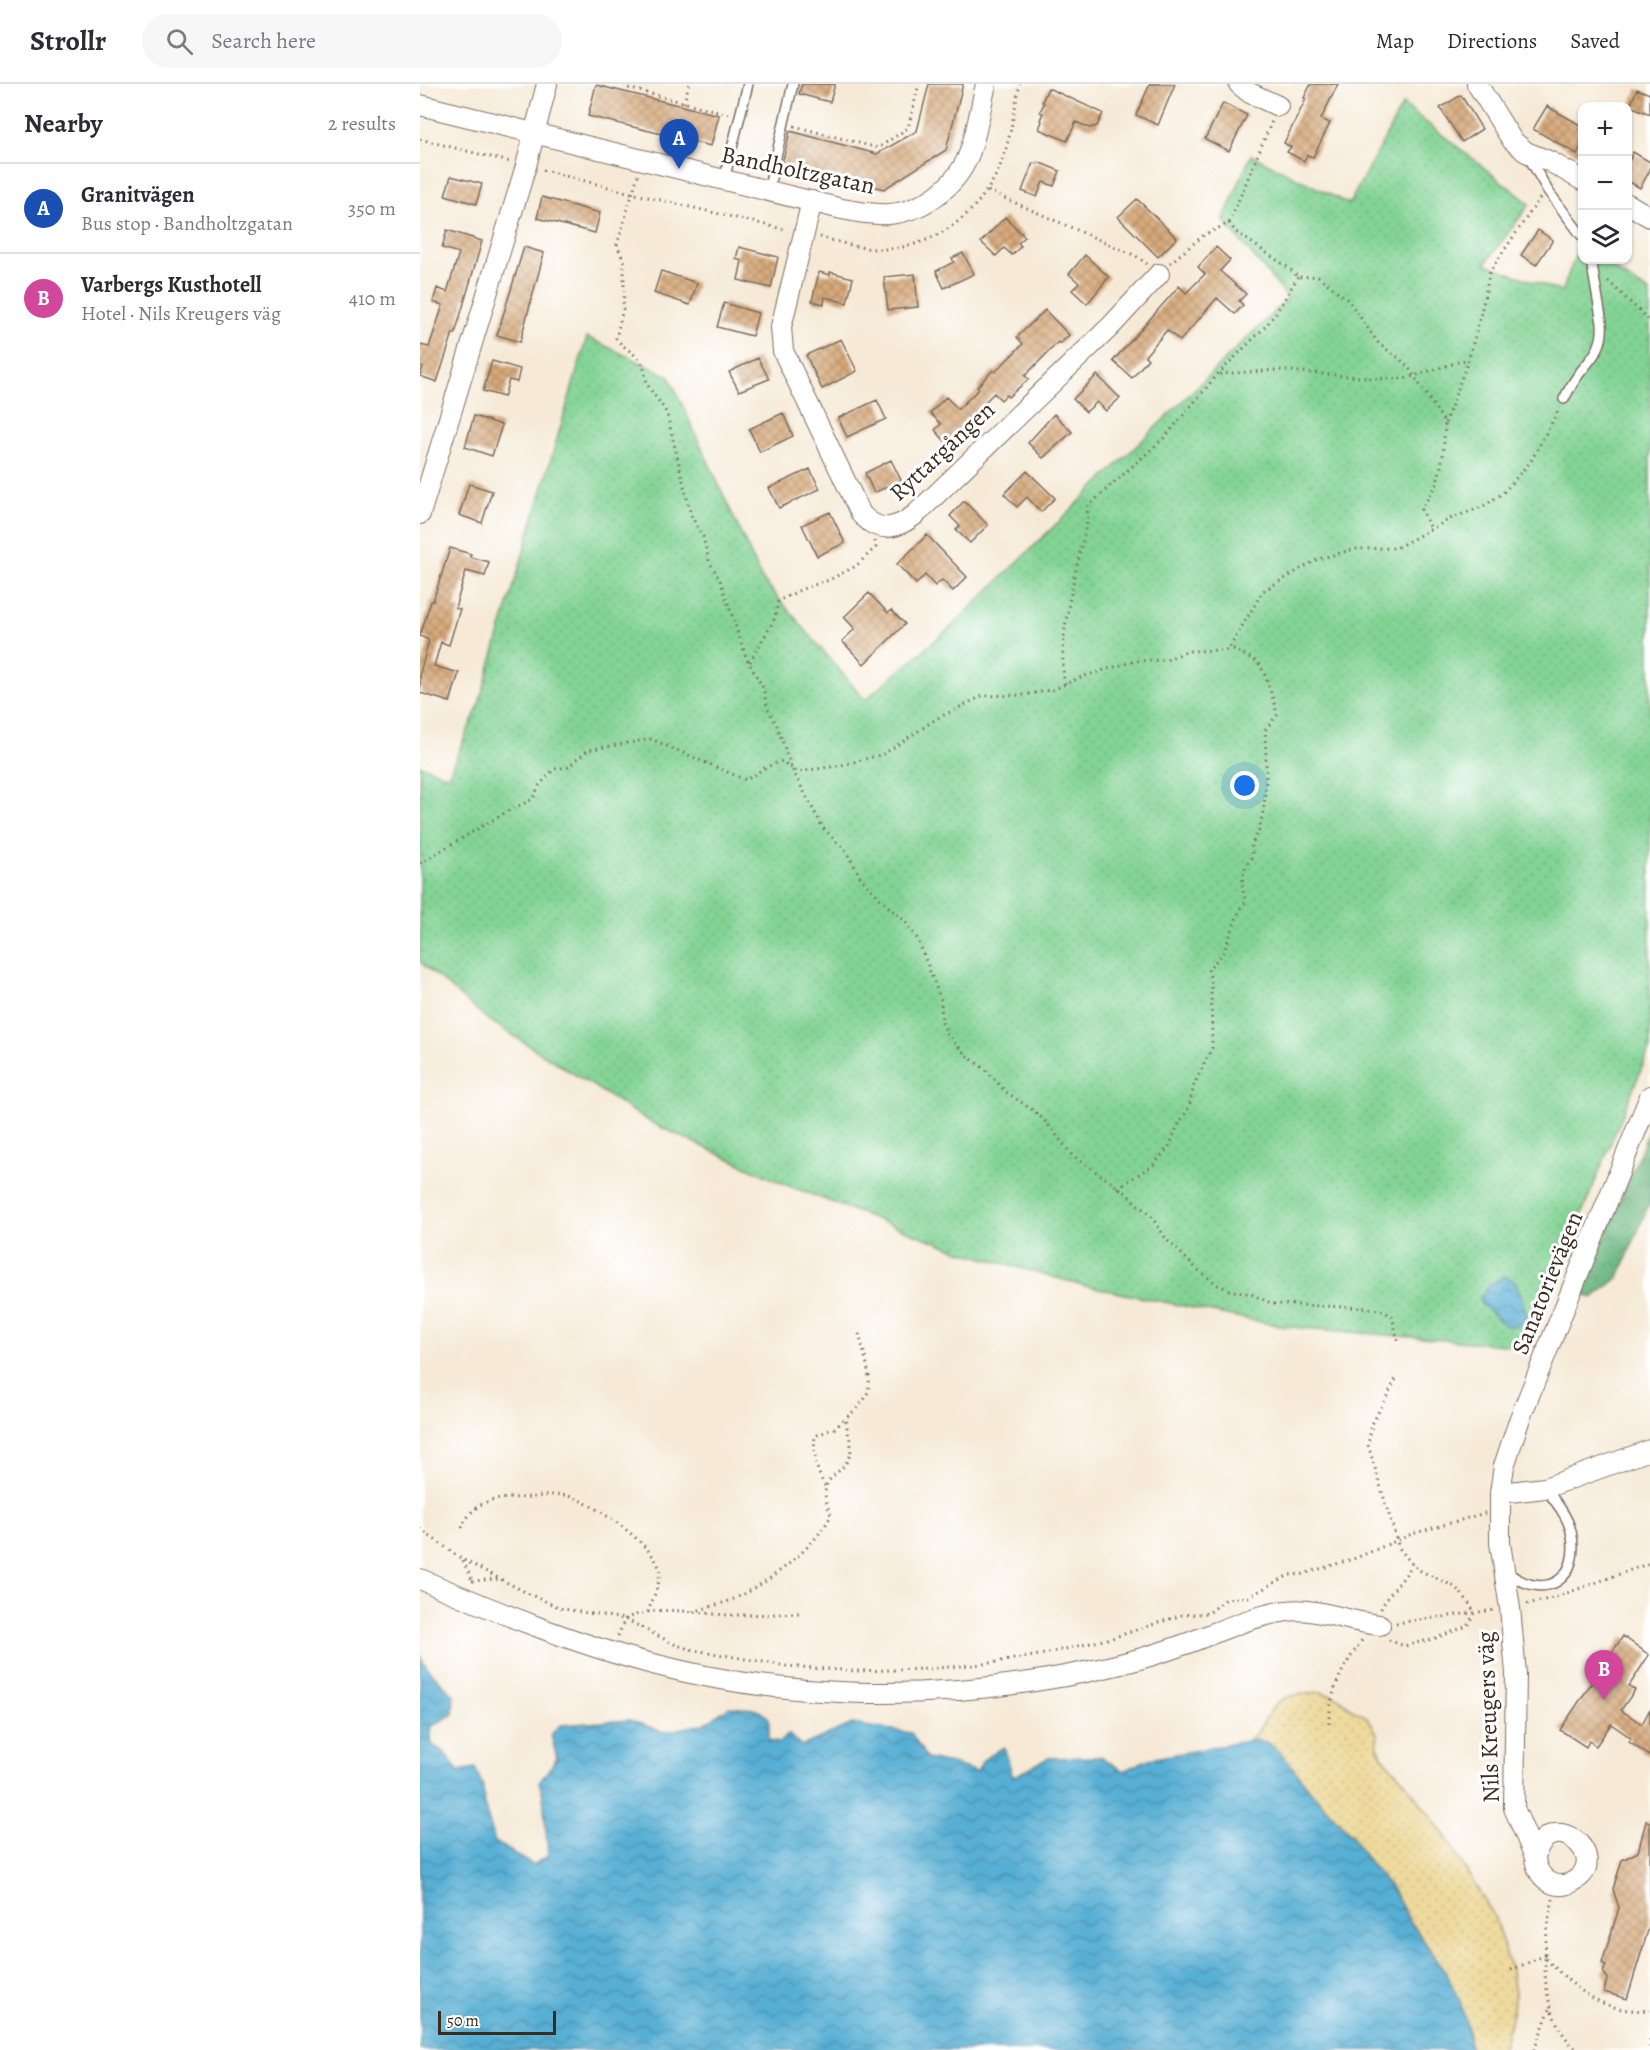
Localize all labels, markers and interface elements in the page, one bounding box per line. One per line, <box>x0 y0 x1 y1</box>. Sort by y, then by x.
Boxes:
search box <box>142 14 562 68</box>
text: Strollr <box>30 22 106 60</box>
icon: search <box>163 25 196 58</box>
text: Search here <box>211 26 316 56</box>
text: Map <box>1376 27 1414 55</box>
text: Directions <box>1447 27 1537 55</box>
text: Saved <box>1570 27 1620 55</box>
map controls <box>1578 102 1632 264</box>
button: + <box>1578 102 1632 156</box>
text: Nearby <box>24 106 103 141</box>
text: 2 results <box>328 110 396 137</box>
pin: A <box>660 120 698 169</box>
street label: Bandholtzgatan <box>718 138 878 202</box>
button: − <box>1578 156 1632 210</box>
text: Granitvägen <box>81 180 195 210</box>
text: A <box>37 195 50 222</box>
text: 350 m <box>348 195 396 222</box>
text: Bus stop · Bandholtzgatan <box>81 210 293 237</box>
button: layers <box>1578 210 1632 264</box>
text: Varbergs Kusthotell <box>81 270 262 300</box>
text: B <box>37 285 50 312</box>
text: 410 m <box>349 285 396 312</box>
text: Hotel · Nils Kreugers väg <box>81 300 281 327</box>
street label: Ryttargången <box>882 394 1002 508</box>
your location <box>1230 771 1259 800</box>
street label: Sanatorievägen <box>1504 1207 1590 1359</box>
street label: Nils Kreugers väg <box>1469 1631 1507 1803</box>
pin: B <box>1584 1650 1624 1700</box>
scale bar <box>438 2008 556 2036</box>
text: 50 m <box>447 2010 479 2032</box>

